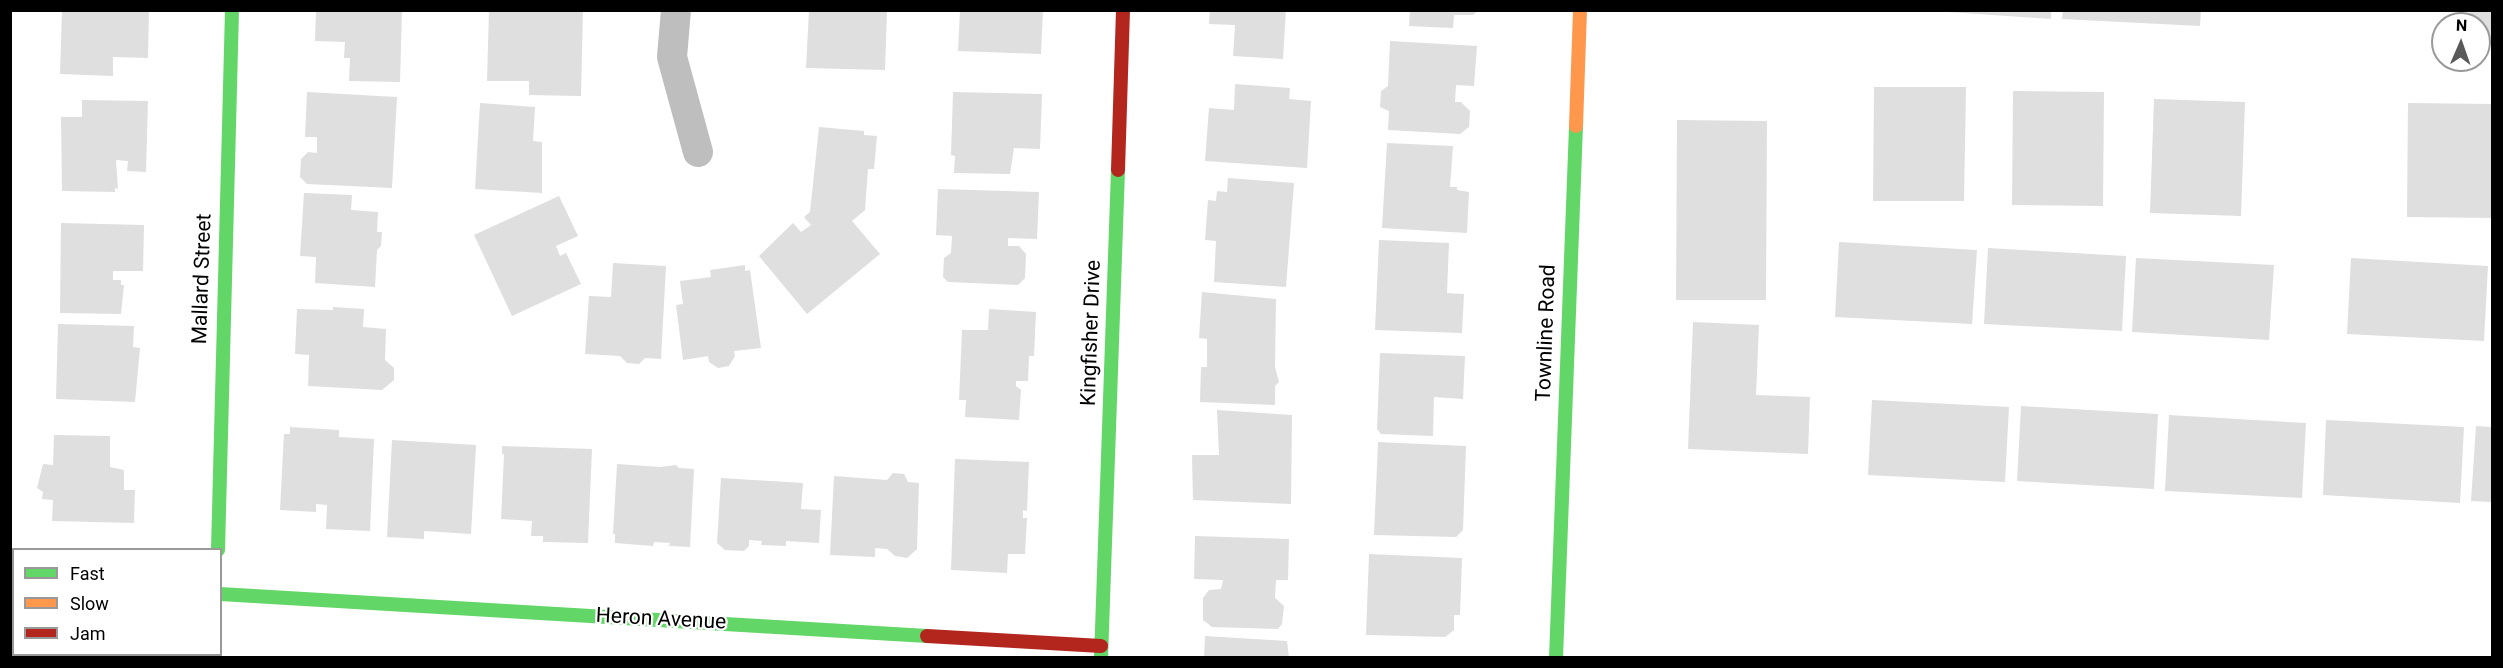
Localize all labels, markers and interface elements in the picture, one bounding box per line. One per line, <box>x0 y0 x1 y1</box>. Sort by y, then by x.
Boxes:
north arrow <box>2431 12 2491 72</box>
text: N <box>2456 16 2468 35</box>
street label: Mallard Street <box>188 213 218 345</box>
street label: Kingfisher Drive <box>1077 259 1107 407</box>
street label: Townline Road <box>1532 264 1562 402</box>
legend <box>12 548 222 656</box>
text: Fast <box>70 563 105 584</box>
text: Slow <box>70 593 109 614</box>
street label: Heron Avenue <box>595 604 727 636</box>
text: Jam <box>70 623 106 644</box>

